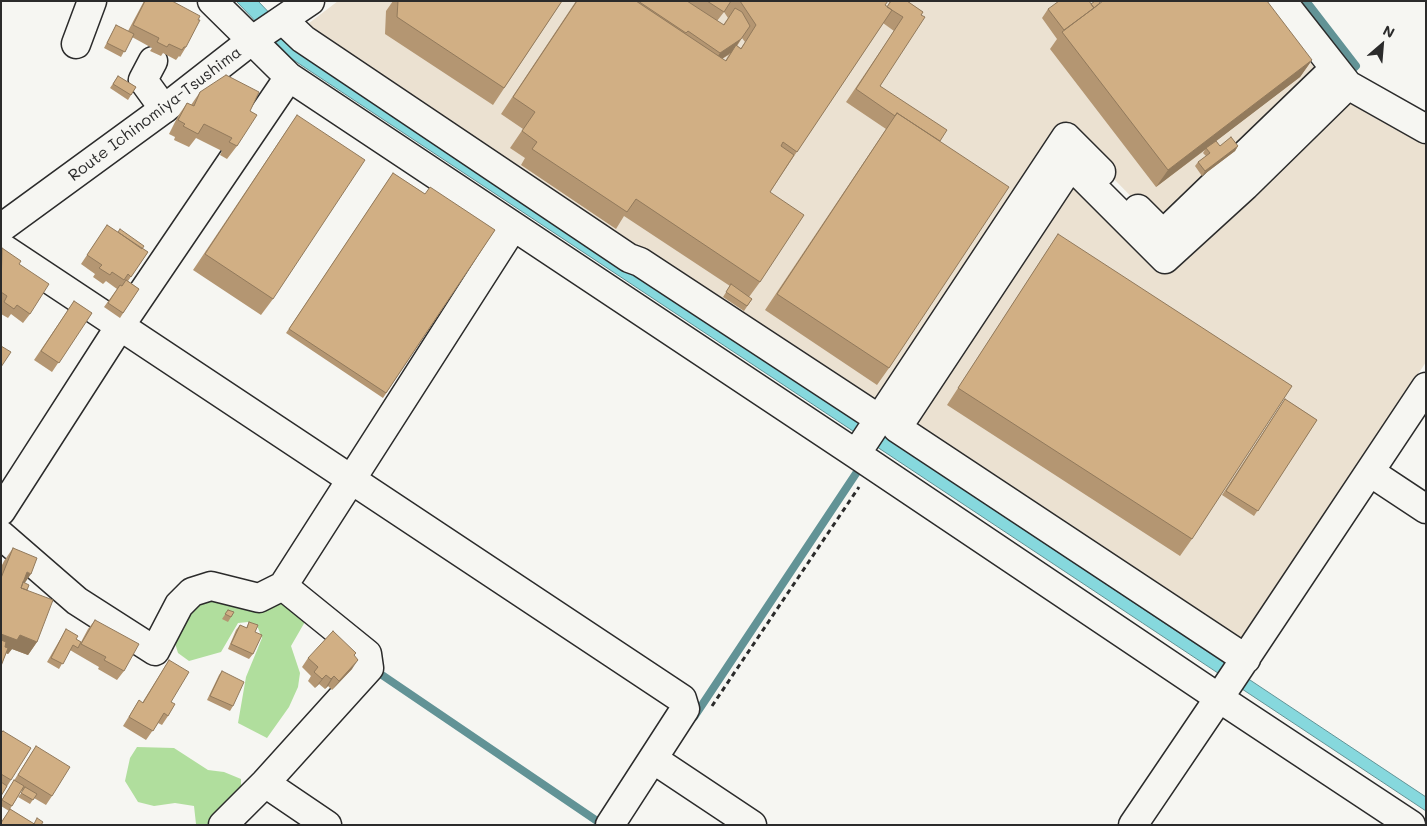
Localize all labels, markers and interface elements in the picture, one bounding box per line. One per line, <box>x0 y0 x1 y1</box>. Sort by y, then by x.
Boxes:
north arrow <box>1357 20 1407 70</box>
text: N <box>1380 20 1398 42</box>
street label: Route Ichinomiya-Tsushima <box>65 43 245 185</box>

